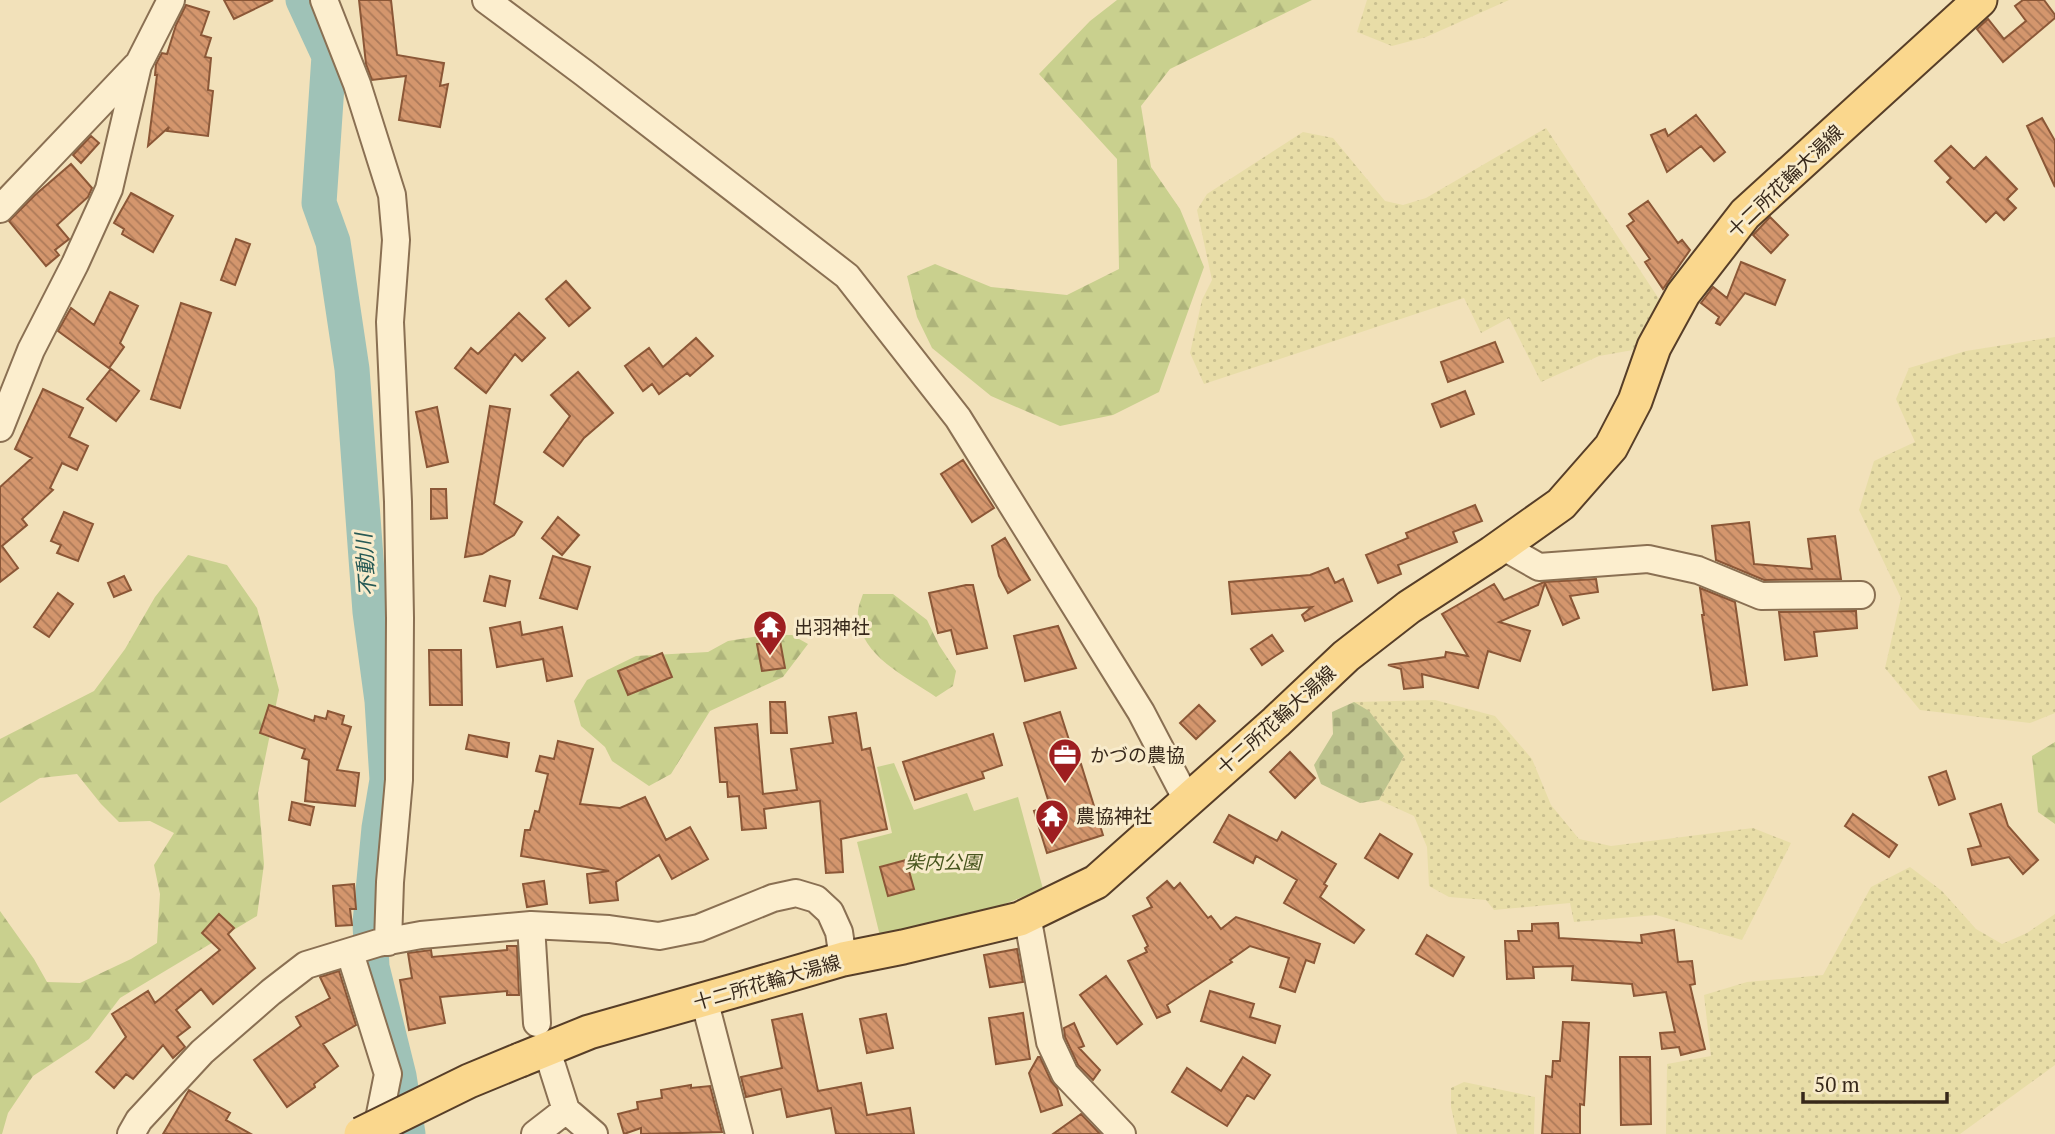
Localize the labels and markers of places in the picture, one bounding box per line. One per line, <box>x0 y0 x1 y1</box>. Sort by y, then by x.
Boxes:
temple icon: 出羽神社 <box>751 608 789 657</box>
place label: 出羽神社 <box>794 614 870 639</box>
office icon: かづの農協 <box>1046 736 1084 785</box>
place label: かづの農協 <box>1090 742 1185 767</box>
temple icon: 農協神社 <box>1033 797 1071 846</box>
place label: 農協神社 <box>1076 803 1152 828</box>

